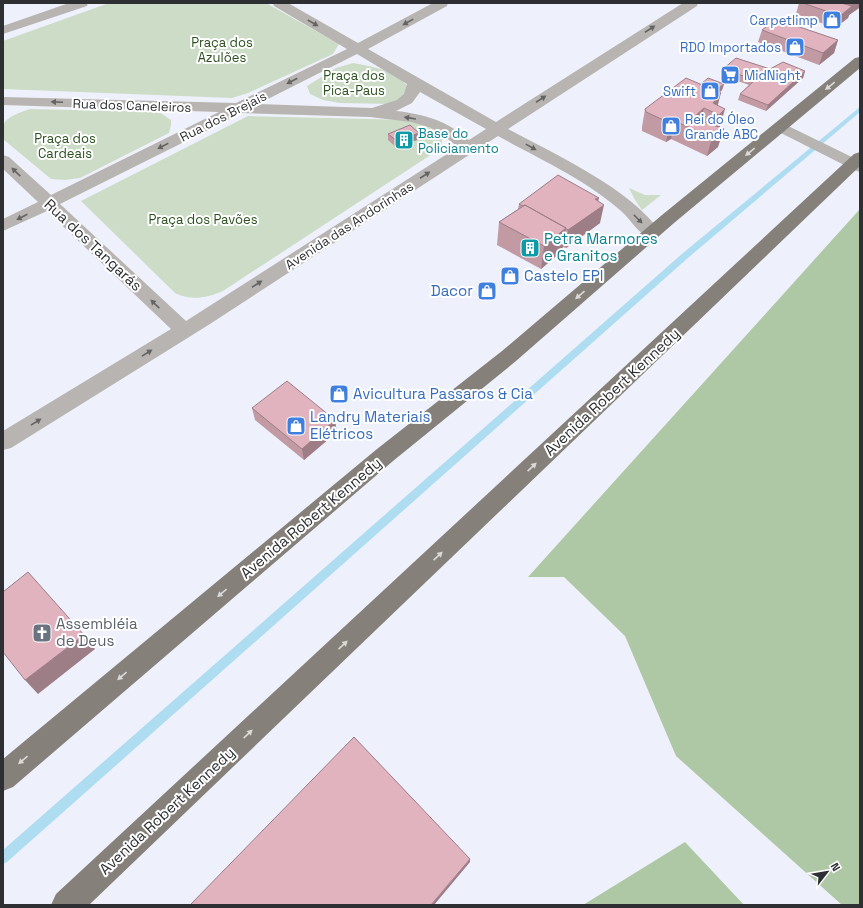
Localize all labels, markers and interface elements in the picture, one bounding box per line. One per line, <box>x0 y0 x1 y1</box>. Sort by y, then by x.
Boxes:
shop icon: Carpetlimp <box>821 9 843 31</box>
place label: Carpetlimp <box>750 12 818 29</box>
one-way arrow <box>307 19 319 26</box>
one-way arrow <box>402 19 414 26</box>
one-way arrow <box>645 25 656 33</box>
park label: Praça dos Azulões <box>191 34 253 66</box>
shop icon: RDO Importados <box>784 36 806 58</box>
place label: RDO Importados <box>680 39 781 56</box>
supermarket icon: MidNight <box>719 64 741 86</box>
park label: Praça dos Pica-Paus <box>323 67 385 99</box>
place label: MidNight <box>744 67 801 84</box>
one-way arrow <box>286 78 298 85</box>
shop icon: Swift <box>699 80 721 102</box>
one-way arrow <box>824 82 835 90</box>
place label: Swift <box>663 83 696 100</box>
street label: Rua dos Brejais <box>177 87 270 146</box>
street label: Rua dos Caneleiros <box>72 95 192 116</box>
one-way arrow <box>535 96 547 103</box>
one-way arrow <box>51 99 63 106</box>
place label: Rei do Óleo Grande ABC <box>685 111 758 143</box>
one-way arrow <box>404 115 416 121</box>
shop icon: Rei do Óleo Grande ABC <box>660 115 682 137</box>
place label: Base do Policiamento <box>418 125 499 157</box>
building icon: Base do Policiamento <box>393 129 415 151</box>
park label: Praça dos Cardeais <box>34 130 96 162</box>
one-way arrow <box>158 143 169 149</box>
one-way arrow <box>525 144 536 151</box>
one-way arrow <box>744 147 755 156</box>
one-way arrow <box>11 167 21 177</box>
one-way arrow <box>419 172 431 179</box>
street label: Avenida das Andorinhas <box>282 178 417 273</box>
street label: Rua dos Tangarás <box>40 194 146 295</box>
park label: Praça dos Pavões <box>148 211 258 228</box>
one-way arrow <box>16 213 28 220</box>
one-way arrow <box>633 214 643 224</box>
place label: Petra Marmores e Granitos <box>544 229 658 265</box>
building icon: Petra Marmores e Granitos <box>519 237 541 259</box>
shop icon: Castelo EPI <box>499 265 521 287</box>
place label: Castelo EPI <box>524 266 603 285</box>
one-way arrow <box>252 280 262 288</box>
shop icon: Dacor <box>476 280 498 302</box>
place label: Dacor <box>431 281 473 300</box>
one-way arrow <box>575 290 585 300</box>
one-way arrow <box>150 299 160 308</box>
street label: Avenida Robert Kennedy <box>540 324 683 459</box>
one-way arrow <box>141 350 153 357</box>
shop icon: Avicultura Passaros & Cia <box>328 383 350 405</box>
place label: Avicultura Passaros & Cia <box>353 384 533 403</box>
place label: Landry Materiais Elétricos <box>310 407 431 443</box>
shop icon: Landry Materiais Elétricos <box>285 415 307 437</box>
one-way arrow <box>30 418 42 425</box>
street label: Avenida Robert Kennedy <box>236 453 385 582</box>
one-way arrow <box>527 462 537 472</box>
one-way arrow <box>433 552 442 561</box>
one-way arrow <box>216 588 227 597</box>
place label: Assembléia de Deus <box>56 614 138 650</box>
church icon: Assembléia de Deus <box>31 622 53 644</box>
one-way arrow <box>338 640 348 650</box>
one-way arrow <box>117 672 127 681</box>
one-way arrow <box>243 730 253 739</box>
street label: Avenida Robert Kennedy <box>95 743 238 878</box>
one-way arrow <box>17 756 28 765</box>
north arrow <box>807 852 847 892</box>
text: N <box>828 860 843 874</box>

